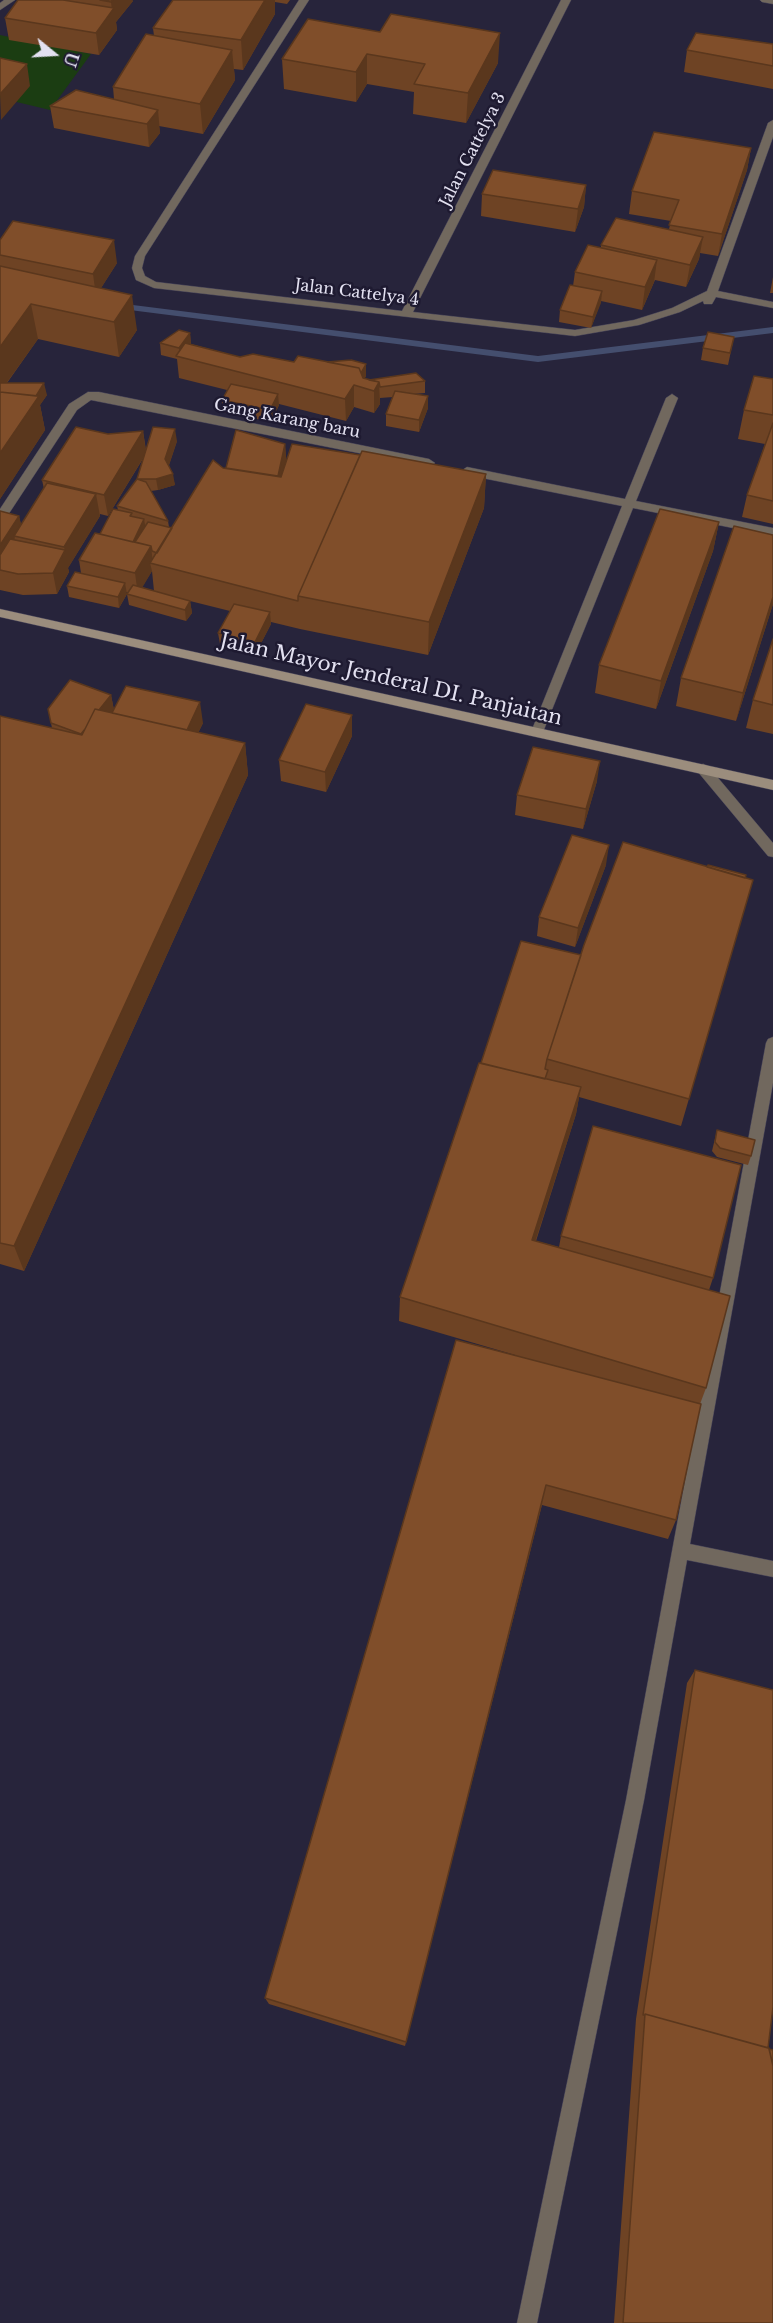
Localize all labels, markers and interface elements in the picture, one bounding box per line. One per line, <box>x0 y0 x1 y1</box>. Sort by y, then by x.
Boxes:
north arrow <box>24 24 84 84</box>
text: U <box>59 50 83 69</box>
street label: Jalan Cattelya 3 <box>436 90 510 210</box>
street label: Jalan Cattelya 4 <box>294 276 420 310</box>
street label: Gang Karang baru <box>212 395 362 443</box>
street label: Jalan Mayor Jenderal DI. Panjaitan <box>218 629 564 731</box>

